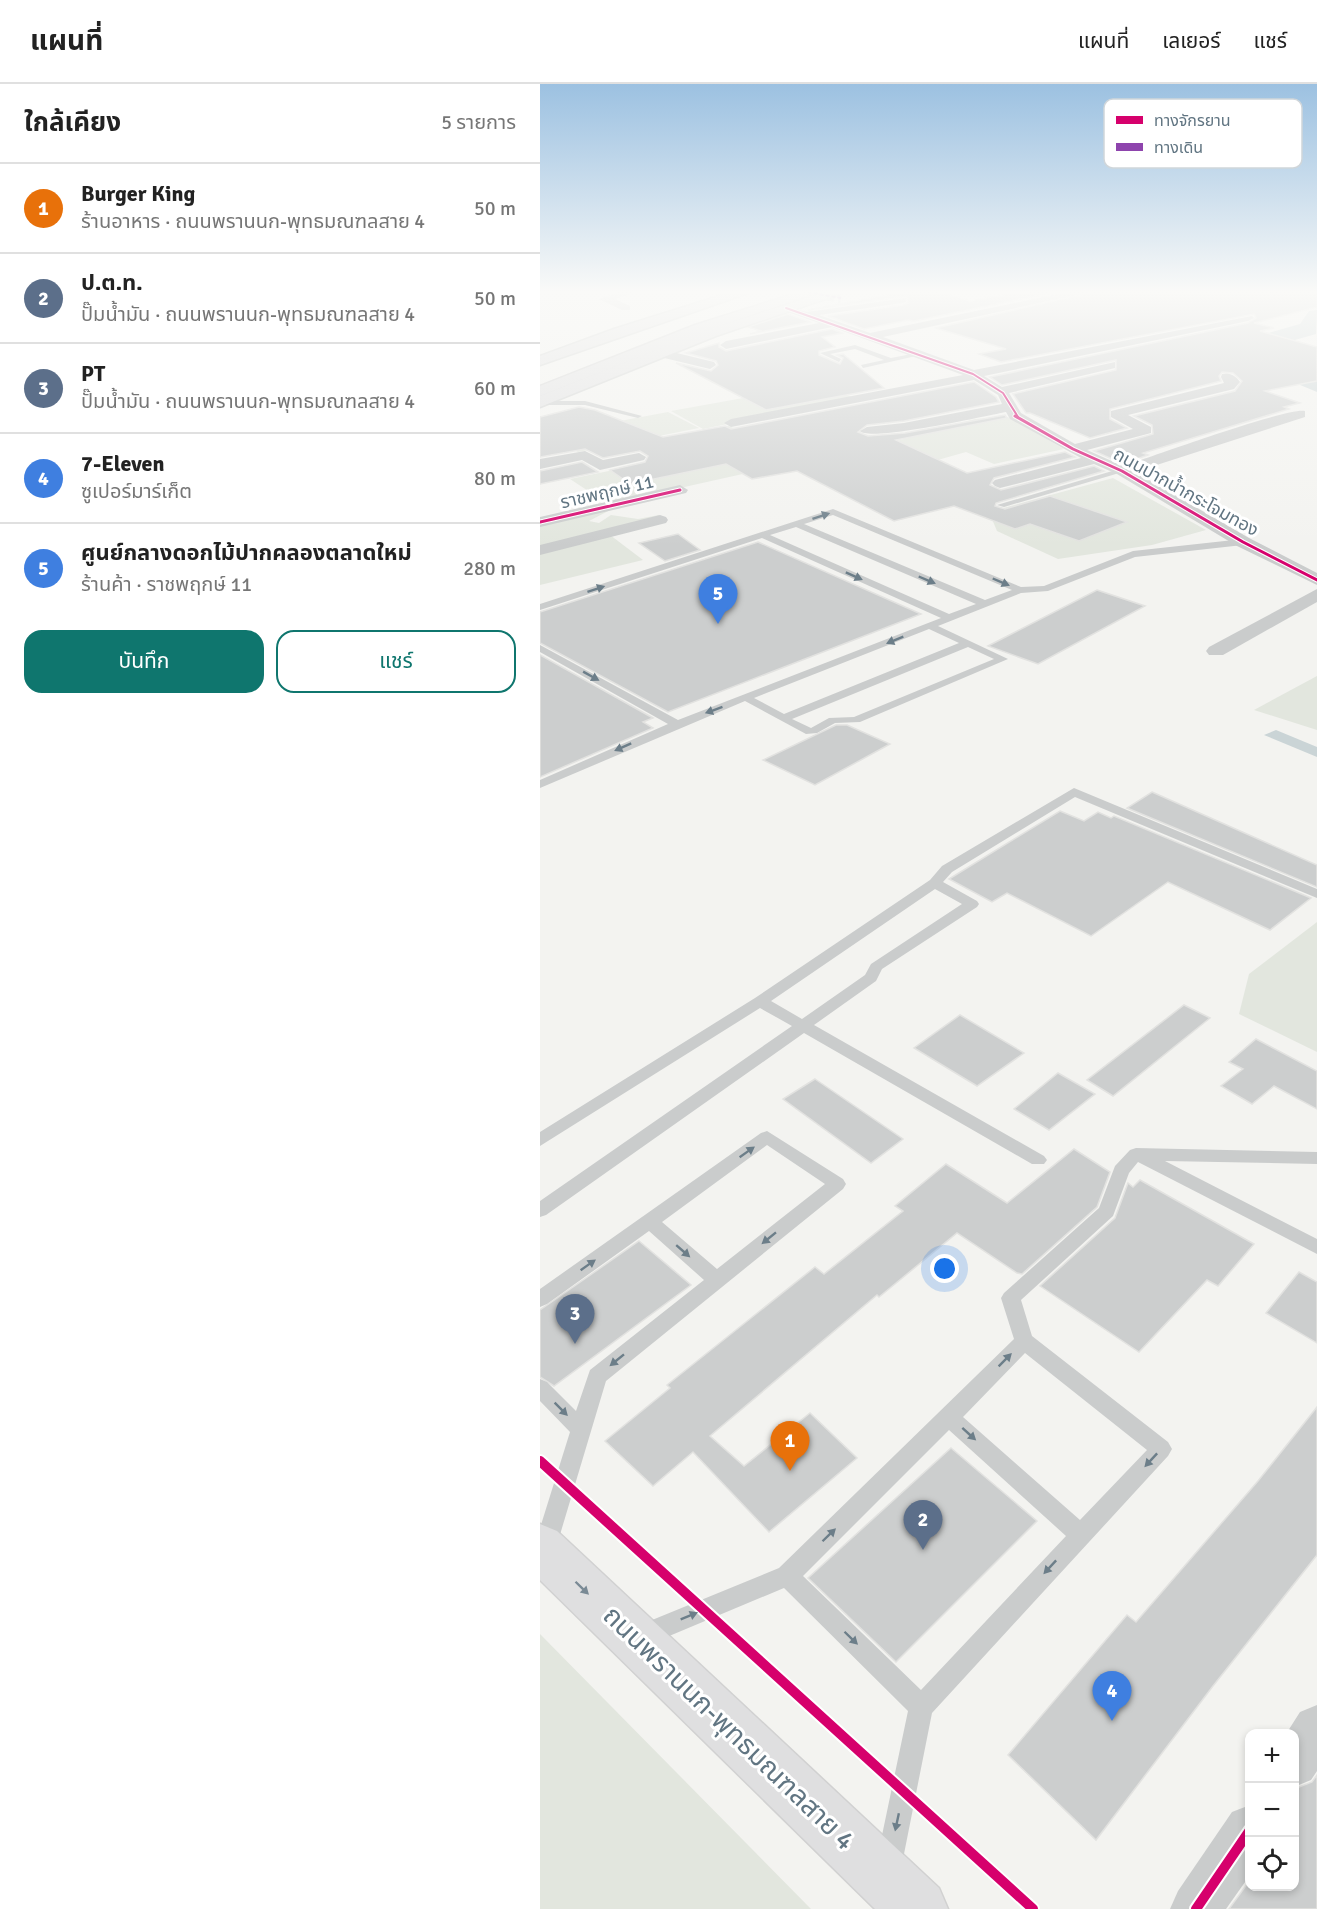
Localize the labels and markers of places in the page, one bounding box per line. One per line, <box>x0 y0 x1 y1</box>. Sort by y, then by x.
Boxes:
pin: 5 <box>698 574 738 624</box>
pin: 3 <box>555 1294 594 1344</box>
pin: 1 <box>770 1422 810 1471</box>
pin: 2 <box>904 1500 943 1550</box>
pin: 4 <box>1092 1672 1132 1721</box>

